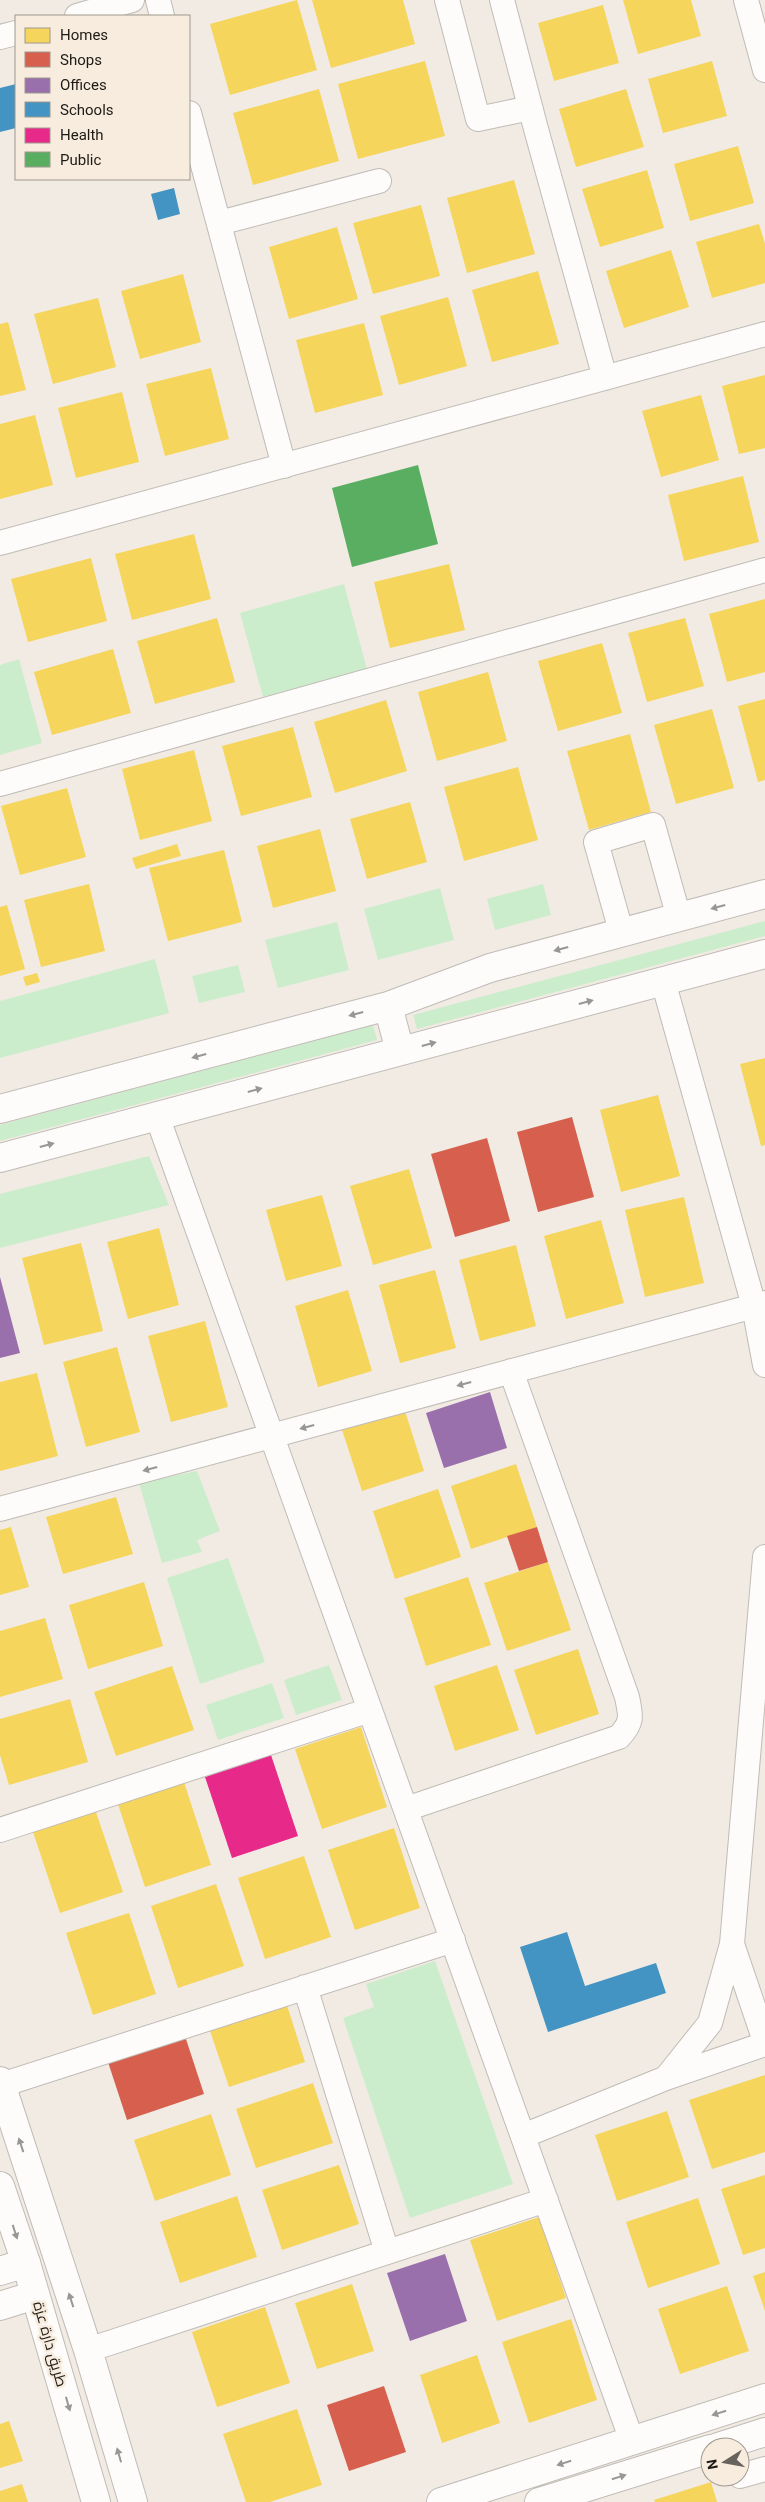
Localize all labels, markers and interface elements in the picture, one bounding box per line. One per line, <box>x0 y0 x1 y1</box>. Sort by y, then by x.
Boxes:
legend <box>15 15 190 180</box>
text: Homes <box>60 26 108 44</box>
text: Shops <box>60 51 102 69</box>
text: Offices <box>60 76 107 94</box>
text: Schools <box>60 101 114 119</box>
text: Health <box>60 126 104 144</box>
text: Public <box>60 151 101 169</box>
one-way arrow <box>710 903 725 911</box>
one-way arrow <box>554 946 569 954</box>
one-way arrow <box>578 998 593 1006</box>
one-way arrow <box>349 1010 364 1018</box>
one-way arrow <box>421 1039 436 1047</box>
one-way arrow <box>192 1052 207 1060</box>
one-way arrow <box>247 1086 262 1094</box>
one-way arrow <box>40 1141 55 1149</box>
one-way arrow <box>456 1380 471 1388</box>
one-way arrow <box>300 1423 315 1431</box>
one-way arrow <box>143 1465 158 1473</box>
one-way arrow <box>17 2138 24 2153</box>
one-way arrow <box>12 2225 20 2240</box>
one-way arrow <box>67 2292 75 2307</box>
street label: طريق دارة عزة <box>28 2299 71 2389</box>
one-way arrow <box>64 2397 72 2412</box>
one-way arrow <box>711 2410 726 2417</box>
north arrow <box>700 2437 750 2487</box>
one-way arrow <box>114 2448 122 2463</box>
text: N <box>703 2458 721 2471</box>
one-way arrow <box>556 2459 571 2467</box>
one-way arrow <box>612 2473 627 2481</box>

